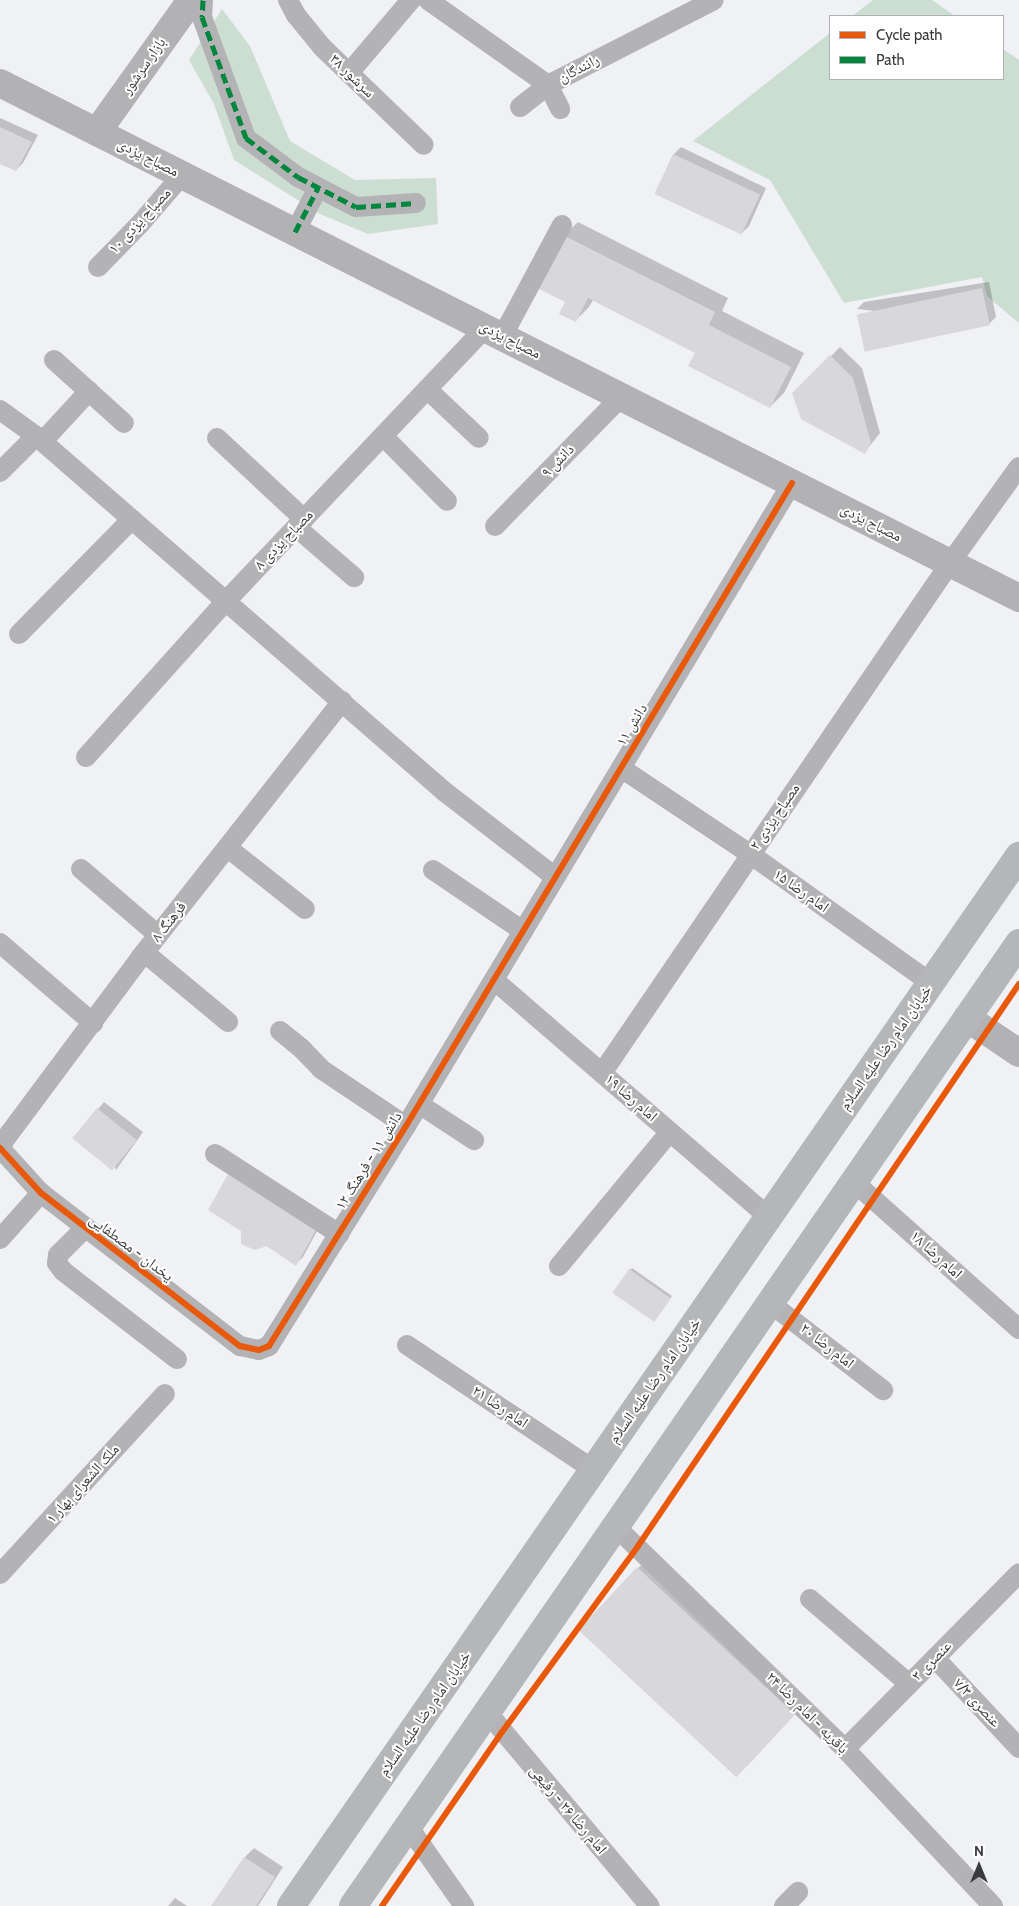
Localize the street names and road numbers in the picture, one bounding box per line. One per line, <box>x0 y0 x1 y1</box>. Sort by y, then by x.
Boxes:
street label: بازار سرشور <box>118 34 170 98</box>
street label: سرشور ۳۸ <box>326 50 378 102</box>
street label: رانندگان <box>555 51 603 87</box>
street label: مصباح یزدی <box>114 135 182 181</box>
street label: مصباح یزدی ۱۰ <box>105 184 175 258</box>
street label: مصباح یزدی <box>476 317 544 363</box>
street label: دانش ۹ <box>538 441 578 481</box>
street label: مصباح یزدی <box>837 500 905 546</box>
street label: مصباح یزدی ۸ <box>251 506 317 574</box>
street label: دانش ۱۱ <box>612 701 652 749</box>
street label: مصباح یزدی ۲ <box>746 780 804 854</box>
street label: امام رضا ۱۵ <box>770 866 832 916</box>
street label: فرهنگ ۸ <box>148 898 190 946</box>
street label: خیابان امام رضا علیه السلام <box>836 982 936 1114</box>
street label: امام رضا ۱۹ <box>601 1070 661 1126</box>
street label: دانش ۱۱ - فرهنگ ۱۲ <box>332 1109 406 1213</box>
street label: یخدان - مصطفایی <box>85 1211 177 1285</box>
street label: امام رضا ۱۸ <box>907 1227 965 1283</box>
street label: خیابان امام رضا علیه السلام <box>605 1315 705 1447</box>
street label: امام رضا ۲۰ <box>797 1319 857 1373</box>
street label: امام رضا ۲۱ <box>469 1382 531 1432</box>
street label: ملک الشعرای بهار ۱ <box>43 1441 123 1527</box>
street label: عنصری ۳ <box>908 1637 956 1685</box>
street label: خیابان امام رضا علیه السلام <box>375 1648 475 1780</box>
street label: باقریه - امام رضا ۲۴ <box>762 1668 852 1758</box>
street label: عنصری ۷/۳ <box>950 1675 1004 1731</box>
street label: امام رضا ۲۶ - رفیعی <box>526 1762 610 1858</box>

